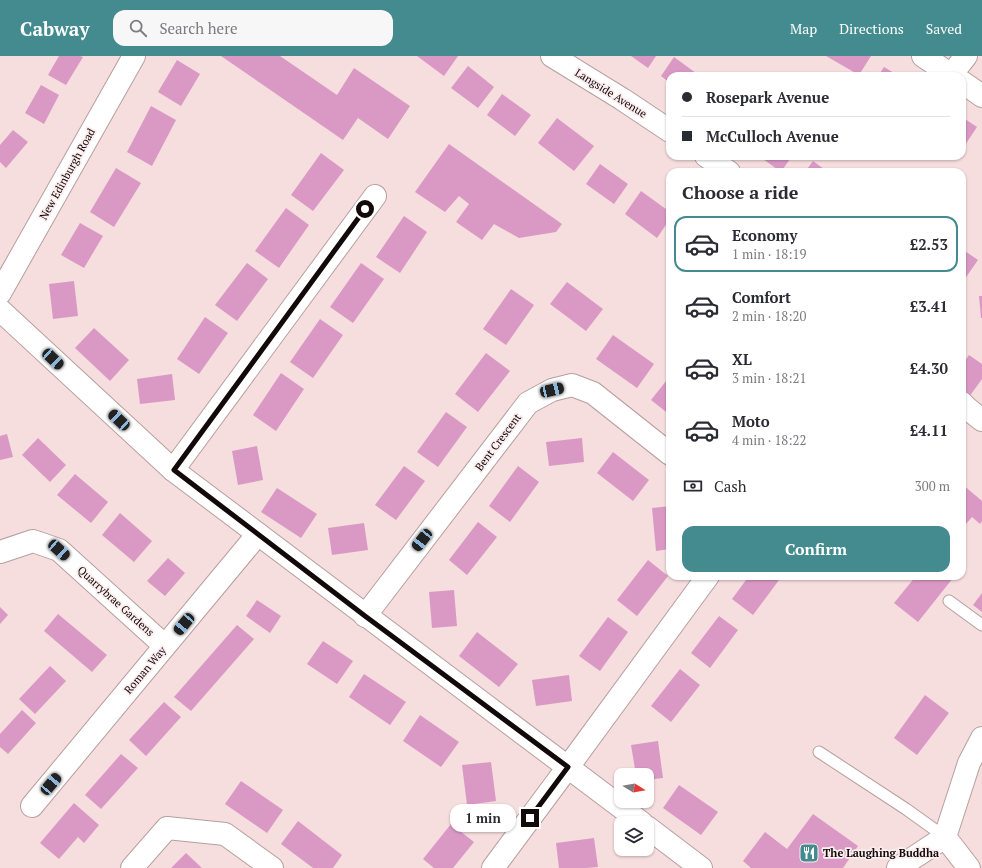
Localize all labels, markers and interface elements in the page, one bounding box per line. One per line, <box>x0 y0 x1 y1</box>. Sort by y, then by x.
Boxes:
search box <box>113 10 393 46</box>
text: Cabway <box>20 16 89 41</box>
icon: search <box>127 17 149 39</box>
text: Search here <box>159 18 237 38</box>
text: Map <box>790 19 817 38</box>
text: Directions <box>839 19 904 38</box>
text: Saved <box>926 19 962 38</box>
street label: Langside Avenue <box>572 65 650 121</box>
text: Rosepark Avenue <box>706 87 829 107</box>
street label: New Edinburgh Road <box>36 126 98 222</box>
text: McCulloch Avenue <box>706 126 839 146</box>
text: Choose a ride <box>682 180 798 204</box>
route start <box>356 200 374 218</box>
text: Economy <box>732 225 797 245</box>
icon: car <box>684 226 720 262</box>
text: £2.53 <box>910 234 948 254</box>
text: 1 min · 18:19 <box>732 245 806 263</box>
text: Comfort <box>732 287 791 307</box>
icon: car <box>684 288 720 324</box>
text: £3.41 <box>910 296 948 316</box>
text: 2 min · 18:20 <box>732 307 806 325</box>
car <box>40 346 66 372</box>
text: XL <box>732 349 752 369</box>
icon: car <box>684 350 720 386</box>
text: £4.30 <box>910 358 948 378</box>
text: 3 min · 18:21 <box>732 369 806 387</box>
car <box>539 381 565 399</box>
car <box>106 407 132 433</box>
street label: Bent Crescent <box>472 411 524 473</box>
text: Moto <box>732 411 770 431</box>
icon: car <box>684 412 720 448</box>
text: £4.11 <box>910 420 948 440</box>
text: 4 min · 18:22 <box>732 431 806 449</box>
icon: cash <box>682 475 704 497</box>
text: Cash <box>714 476 747 496</box>
text: 300 m <box>915 477 950 495</box>
button: Confirm <box>682 526 950 572</box>
car <box>410 527 434 553</box>
car <box>46 538 72 562</box>
street label: Quarrybrae Gardens <box>75 563 157 639</box>
car <box>172 611 196 637</box>
street label: Roman Way <box>121 643 169 697</box>
north arrow <box>614 768 654 808</box>
map controls <box>614 768 654 856</box>
car <box>39 771 63 797</box>
callout: 1 min <box>450 804 516 832</box>
text: 1 min <box>465 809 501 827</box>
route end <box>521 809 539 827</box>
button: layers <box>614 816 654 856</box>
restaurant icon: The Laughing Buddha <box>798 842 820 864</box>
place label: The Laughing Buddha <box>823 846 939 860</box>

